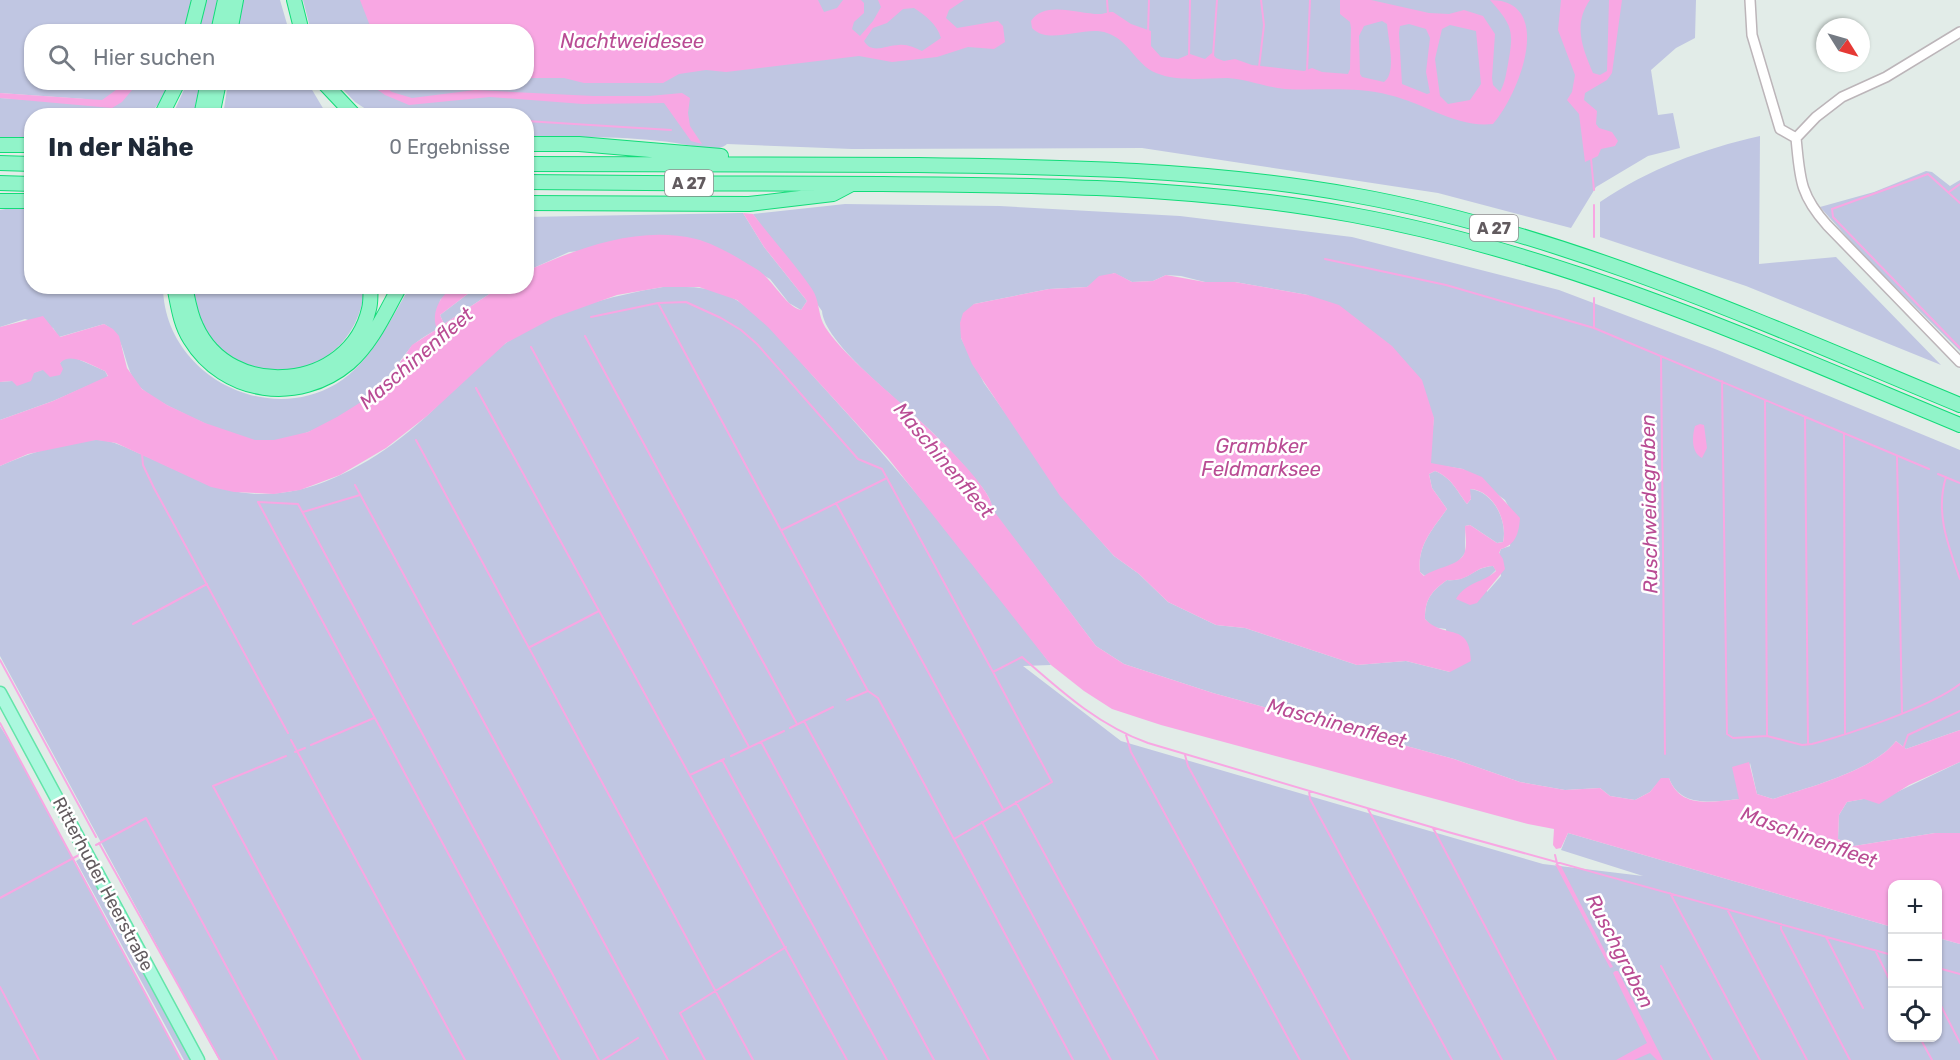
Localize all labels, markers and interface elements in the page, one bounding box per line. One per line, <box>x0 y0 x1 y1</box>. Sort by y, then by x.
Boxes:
north arrow <box>1816 18 1870 72</box>
search box <box>24 24 534 90</box>
water label: Nachtweidesee <box>560 29 704 53</box>
icon: search <box>45 41 78 74</box>
text: Hier suchen <box>93 44 215 71</box>
text: In der Nähe <box>48 132 194 163</box>
text: 0 Ergebnisse <box>389 135 510 159</box>
road number: A 27 <box>665 170 713 196</box>
road number: A 27 <box>1470 215 1518 241</box>
water label: Maschinenfleet <box>354 302 478 414</box>
water label: Maschinenfleet <box>889 398 999 523</box>
water label: Ruschweidegraben <box>1635 414 1663 594</box>
water label: Grambker Feldmarksee <box>1201 434 1321 481</box>
water label: Maschinenfleet <box>1265 693 1409 753</box>
street label: Ritterhuder Heerstraße <box>48 793 158 975</box>
water label: Maschinenfleet <box>1738 801 1881 873</box>
map controls <box>1888 880 1942 1042</box>
button: + <box>1888 880 1942 934</box>
water label: Ruschgraben <box>1581 890 1659 1012</box>
button: − <box>1888 934 1942 988</box>
button: locate <box>1888 988 1942 1042</box>

